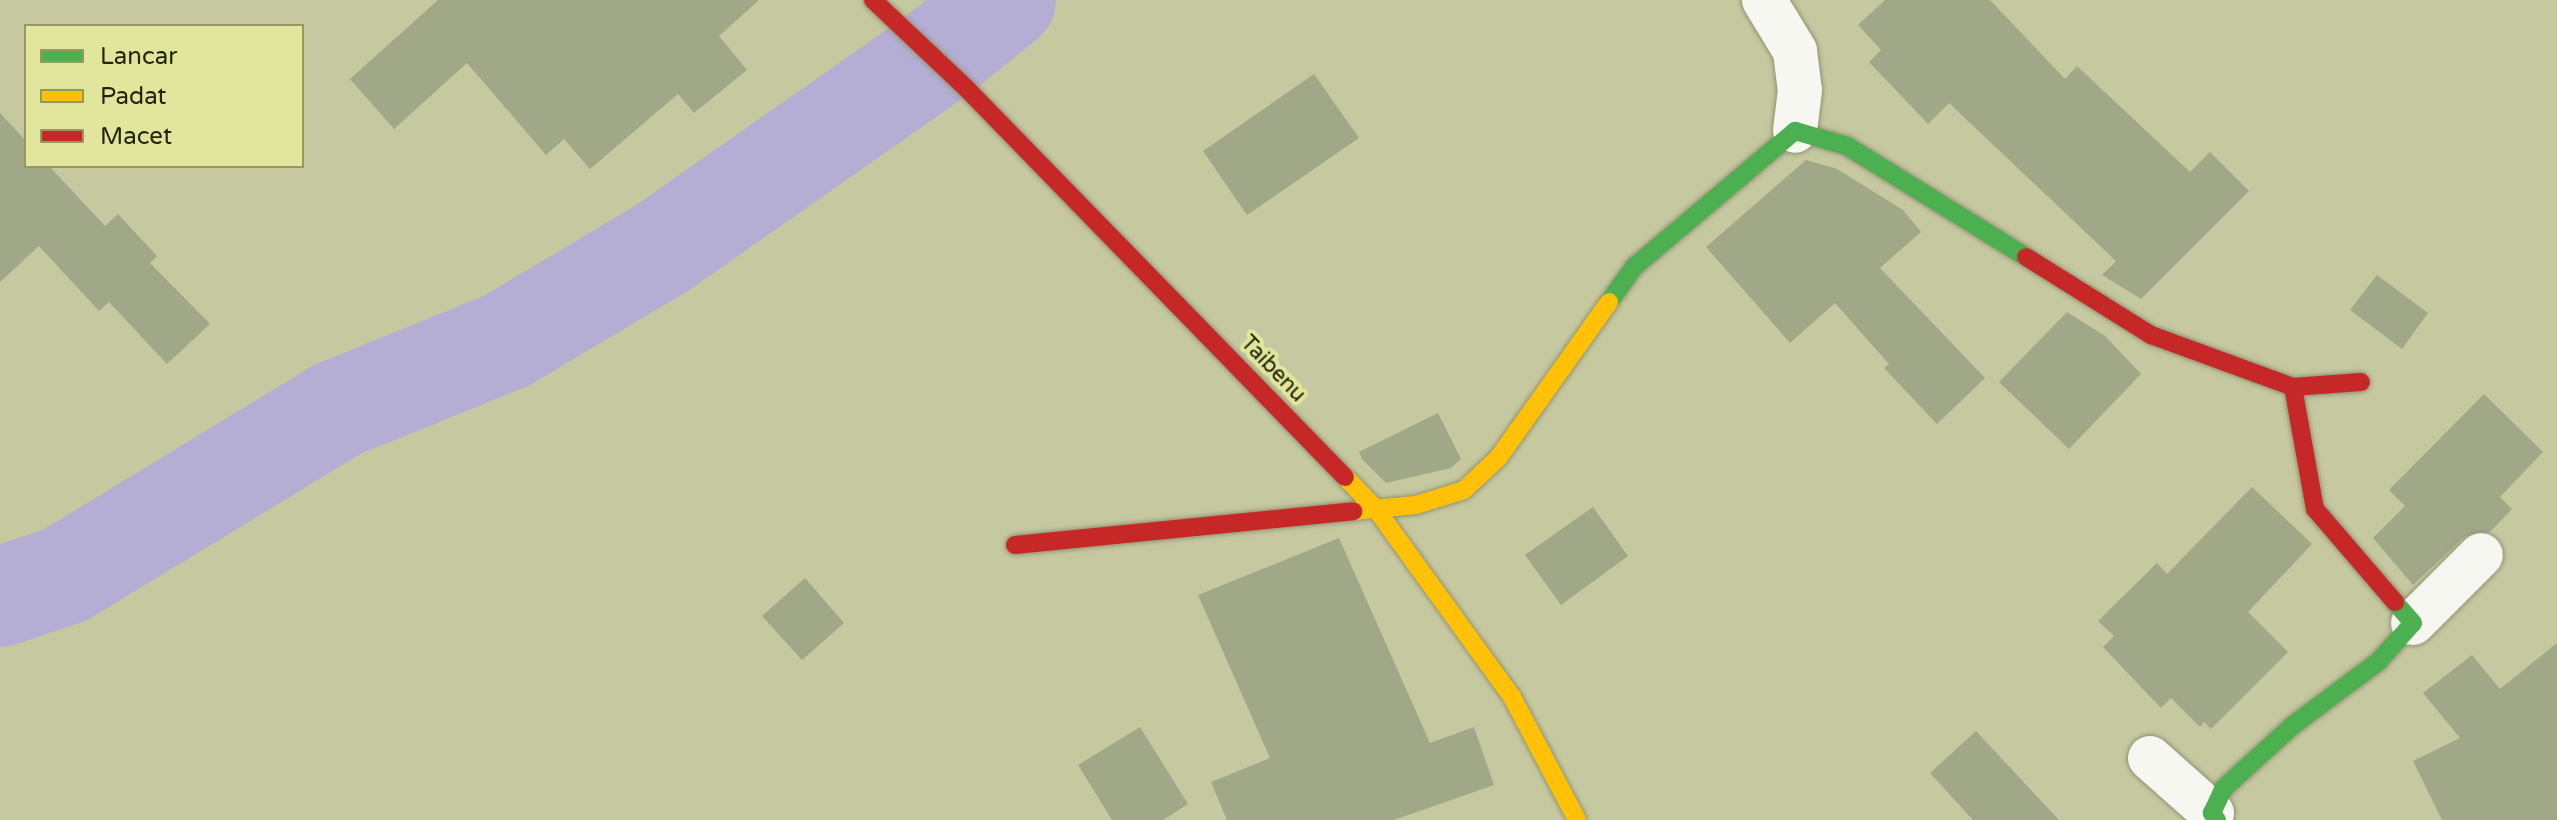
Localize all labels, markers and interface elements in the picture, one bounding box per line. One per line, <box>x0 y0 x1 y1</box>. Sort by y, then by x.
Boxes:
legend <box>24 24 304 168</box>
text: Lancar <box>100 42 177 71</box>
text: Padat <box>100 82 167 111</box>
text: Macet <box>100 122 172 151</box>
street label: Taibenu <box>1235 330 1311 408</box>

